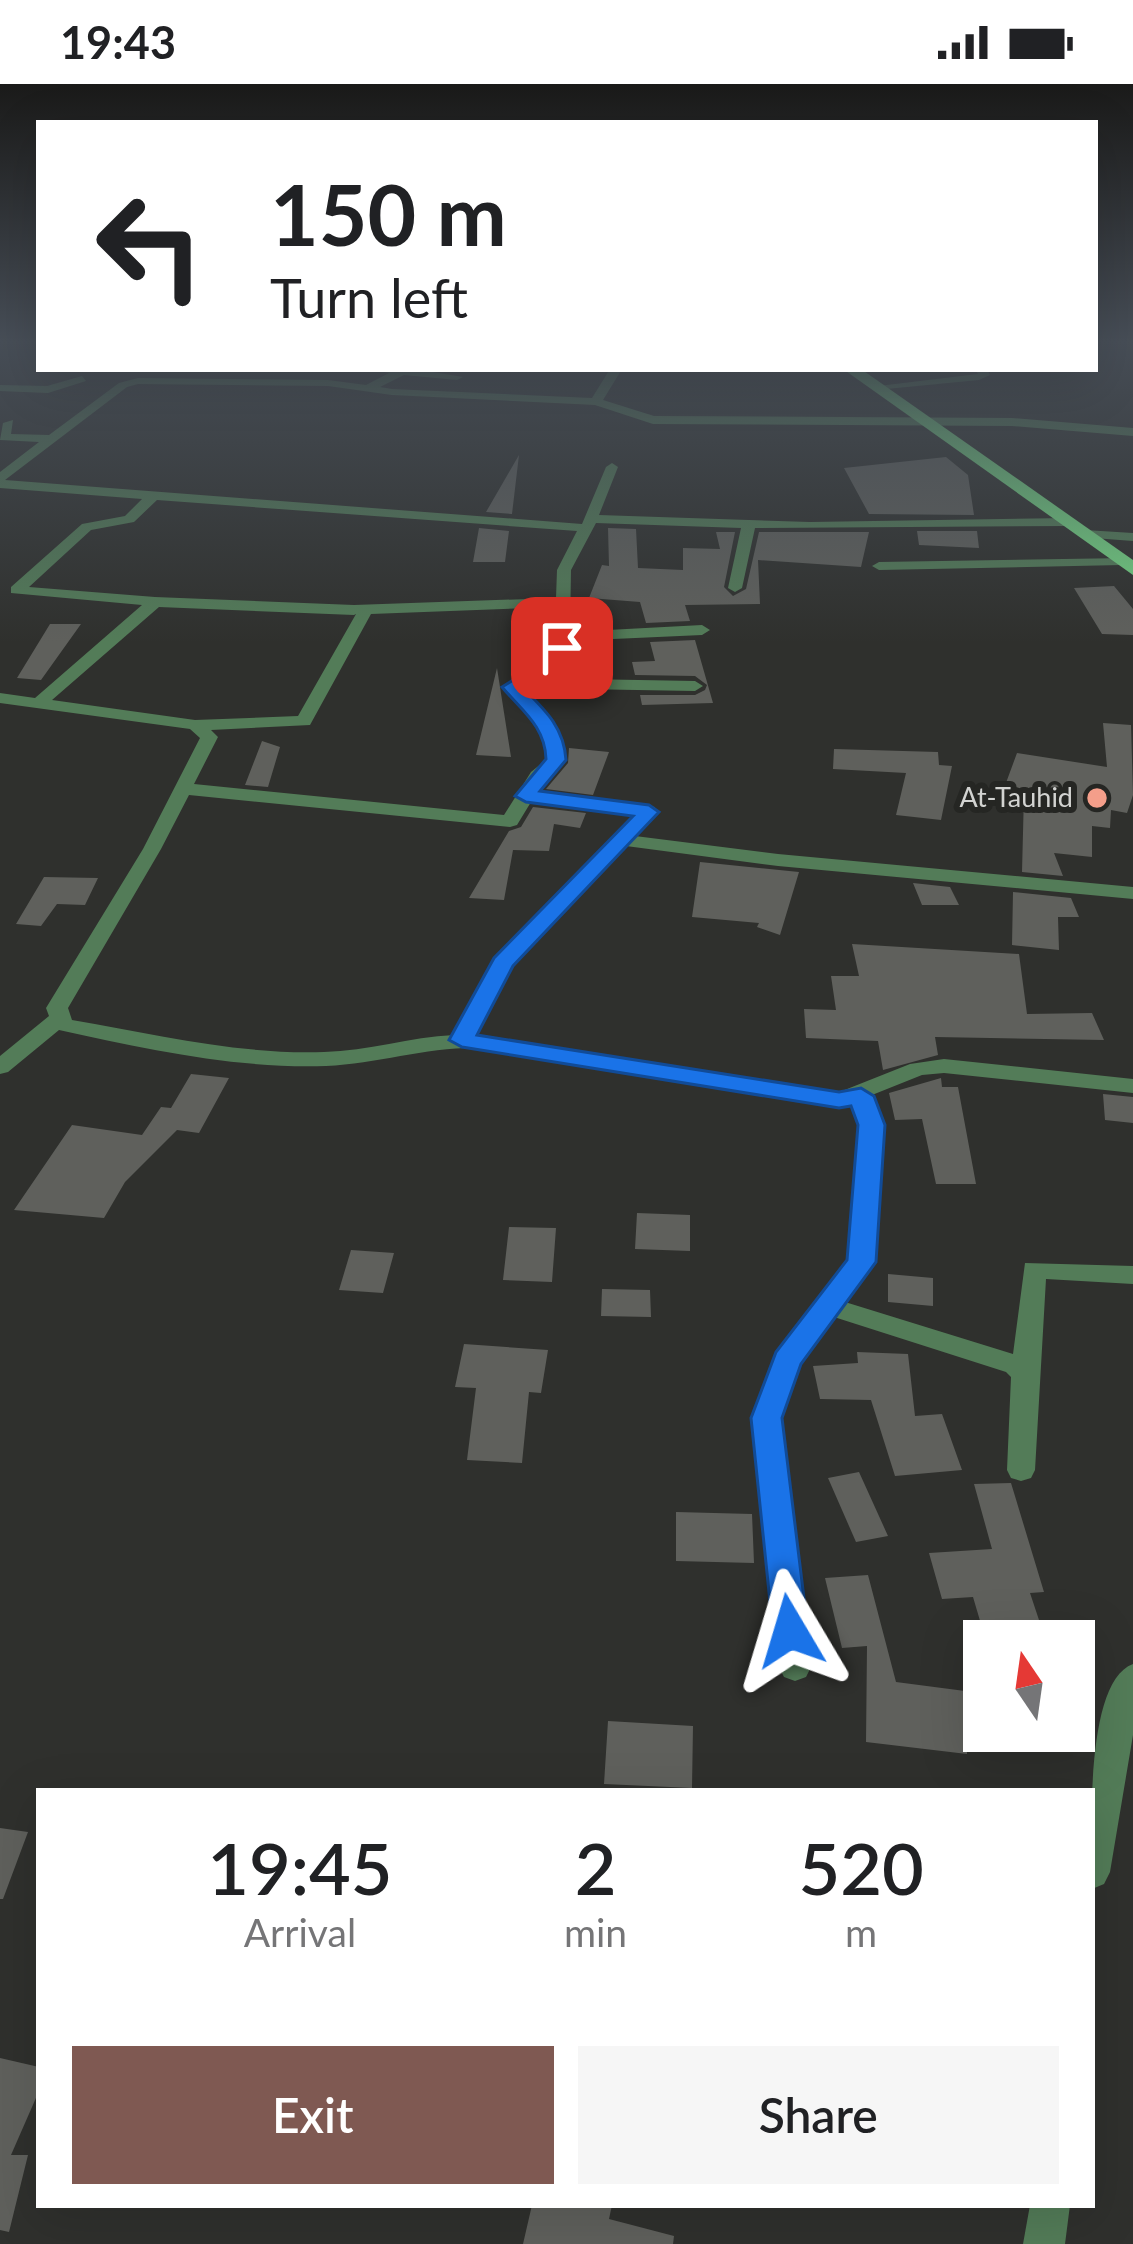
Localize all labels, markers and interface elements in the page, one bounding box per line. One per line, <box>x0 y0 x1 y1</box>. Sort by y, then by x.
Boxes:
text: 19:43 <box>60 15 176 69</box>
text: 150 m <box>270 163 507 264</box>
icon: left <box>72 168 228 324</box>
text: Turn left <box>270 265 468 330</box>
pin <box>511 597 613 699</box>
icon: arrive <box>529 615 595 681</box>
place label: At-Tauhid <box>959 780 1073 813</box>
marker: At-Tauhid <box>1084 785 1110 811</box>
position arrow <box>727 1568 853 1694</box>
north arrow <box>963 1620 1095 1752</box>
map controls <box>963 1620 1095 1752</box>
text: 19:45 <box>207 1824 393 1910</box>
text: 2 <box>575 1824 616 1910</box>
text: 520 <box>798 1824 924 1910</box>
text: Arrival <box>244 1909 356 1955</box>
text: min <box>564 1909 627 1955</box>
text: m <box>845 1909 877 1955</box>
button: Exit <box>72 2046 554 2184</box>
button: Share <box>578 2046 1059 2184</box>

